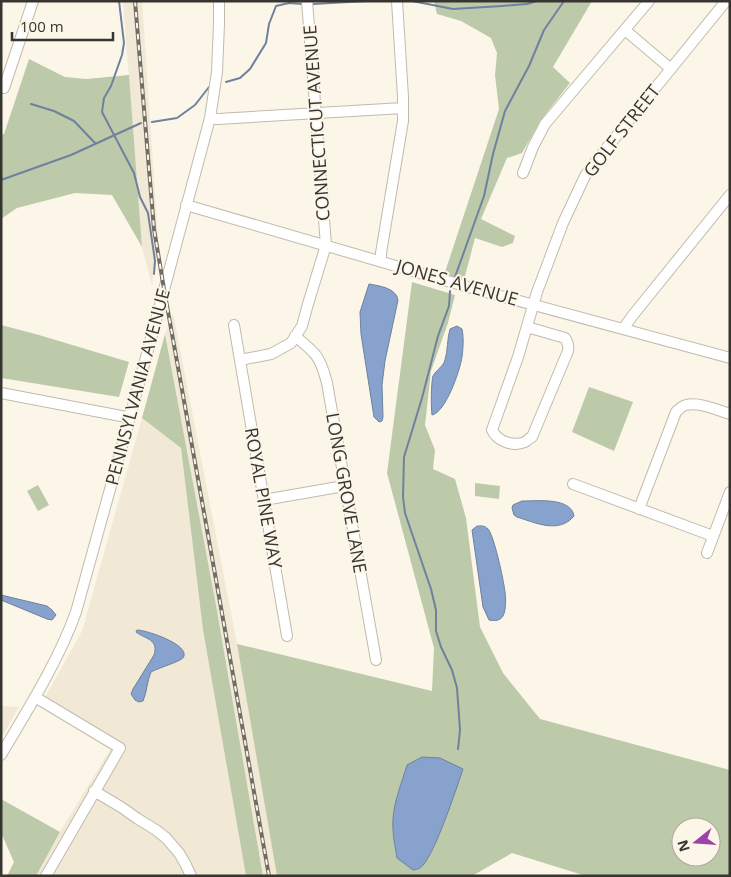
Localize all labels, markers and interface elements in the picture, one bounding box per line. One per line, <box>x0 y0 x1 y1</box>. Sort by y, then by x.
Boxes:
scale bar <box>12 10 114 42</box>
text: 100 m <box>20 16 64 36</box>
street label: CONNECTICUT AVENUE <box>297 24 335 222</box>
street label: GOLF STREET <box>578 79 665 182</box>
street label: JONES AVENUE <box>392 253 521 311</box>
street label: PENNSYLVANIA AVENUE <box>99 286 175 488</box>
street label: LONG GROVE LANE <box>321 411 373 575</box>
street label: ROYAL PINE WAY <box>240 425 288 571</box>
north arrow <box>671 817 721 867</box>
text: N <box>672 838 694 854</box>

